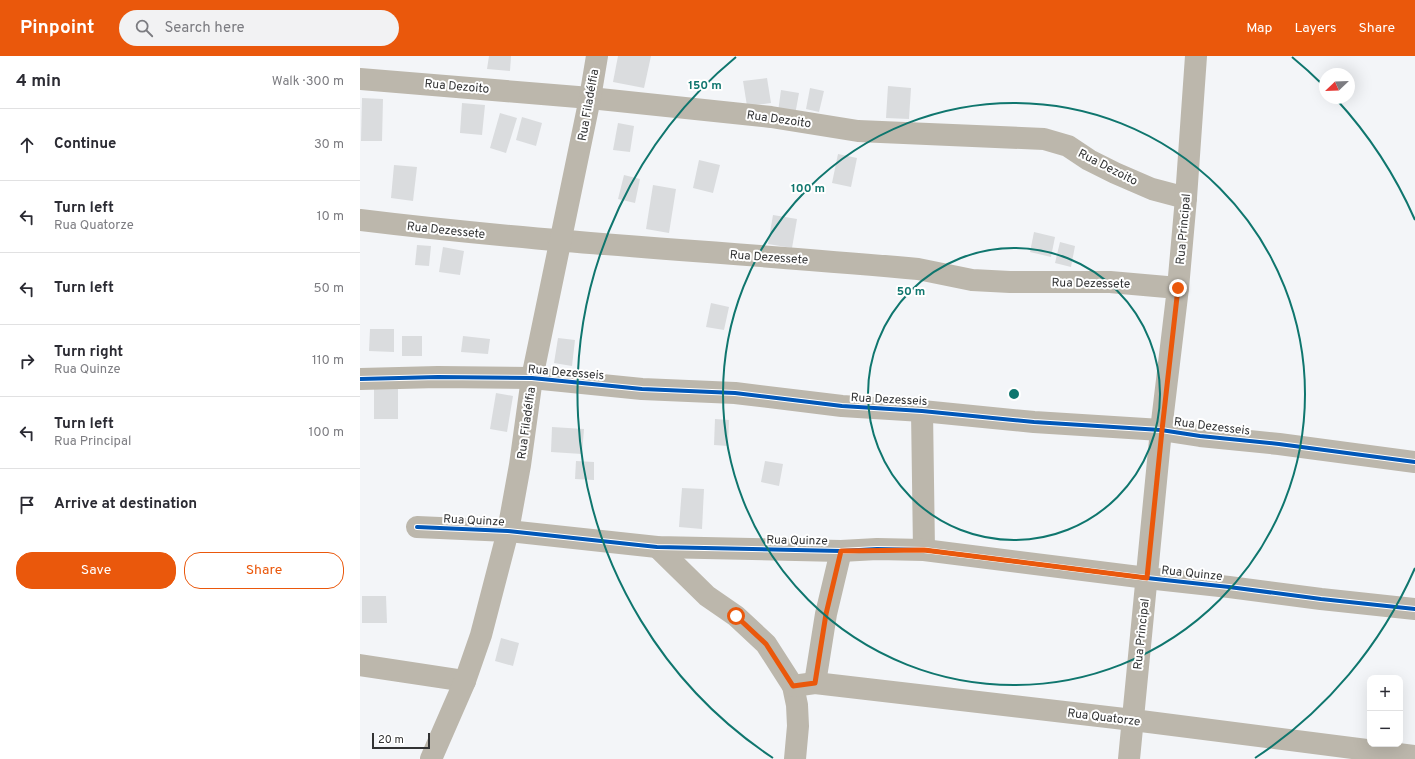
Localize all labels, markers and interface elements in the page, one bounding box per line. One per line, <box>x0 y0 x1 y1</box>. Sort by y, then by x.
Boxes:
search box <box>119 10 399 46</box>
text: Pinpoint <box>20 16 95 40</box>
icon: search <box>133 17 155 39</box>
text: Search here <box>165 19 245 38</box>
text: Map <box>1246 20 1272 37</box>
text: Layers <box>1294 20 1336 37</box>
text: Share <box>1358 20 1395 37</box>
street label: Rua Filadélfia <box>575 68 603 142</box>
north arrow <box>1319 68 1355 104</box>
text: 4 min <box>16 71 61 93</box>
text: Walk · 300 m <box>272 74 344 90</box>
street label: Rua Dezoito <box>424 76 490 98</box>
text: 150 m <box>688 78 722 94</box>
street label: Rua Dezoito <box>746 108 812 132</box>
icon: ahead <box>16 134 38 156</box>
text: Continue <box>54 135 116 154</box>
text: 30 m <box>314 137 344 153</box>
street label: Rua Dezoito <box>1075 146 1140 190</box>
text: 100 m <box>791 181 825 197</box>
street label: Rua Principal <box>1173 193 1195 265</box>
text: Turn left <box>54 199 114 218</box>
icon: left <box>16 206 38 228</box>
text: 10 m <box>317 209 344 225</box>
text: Rua Quatorze <box>54 218 134 234</box>
street label: Rua Dezessete <box>406 219 486 243</box>
street label: Rua Dezessete <box>729 247 809 269</box>
street label: Rua Dezessete <box>1051 275 1131 293</box>
icon: left <box>16 278 38 300</box>
text: Turn left <box>54 279 114 298</box>
route end <box>1169 279 1187 297</box>
text: 50 m <box>314 281 344 297</box>
text: 50 m <box>897 284 925 300</box>
text: Turn right <box>54 343 123 362</box>
icon: right <box>16 350 38 372</box>
text: 110 m <box>312 353 344 369</box>
text: Rua Quinze <box>54 362 121 378</box>
street label: Rua Dezesseis <box>527 362 605 384</box>
street label: Rua Filadélfia <box>514 386 540 460</box>
centre of rings <box>1007 387 1021 401</box>
street label: Rua Dezesseis <box>850 390 928 410</box>
street label: Rua Dezesseis <box>1173 414 1251 440</box>
text: Turn left <box>54 415 114 434</box>
icon: left <box>16 422 38 444</box>
text: 100 m <box>308 425 344 441</box>
text: Rua Principal <box>54 434 131 450</box>
icon: arrive <box>16 494 38 516</box>
text: Arrive at destination <box>54 495 197 514</box>
street label: Rua Quinze <box>443 511 505 531</box>
street label: Rua Quinze <box>766 532 828 550</box>
button: Save <box>16 552 176 589</box>
button: Share <box>184 552 344 589</box>
street label: Rua Quinze <box>1160 563 1223 585</box>
street label: Rua Principal <box>1130 598 1154 670</box>
route start <box>727 607 745 625</box>
map controls <box>1367 675 1403 747</box>
button: + <box>1367 675 1403 711</box>
street label: Rua Quatorze <box>1066 706 1141 730</box>
button: − <box>1367 711 1403 747</box>
scale bar <box>372 731 430 750</box>
text: 20 m <box>378 733 404 747</box>

